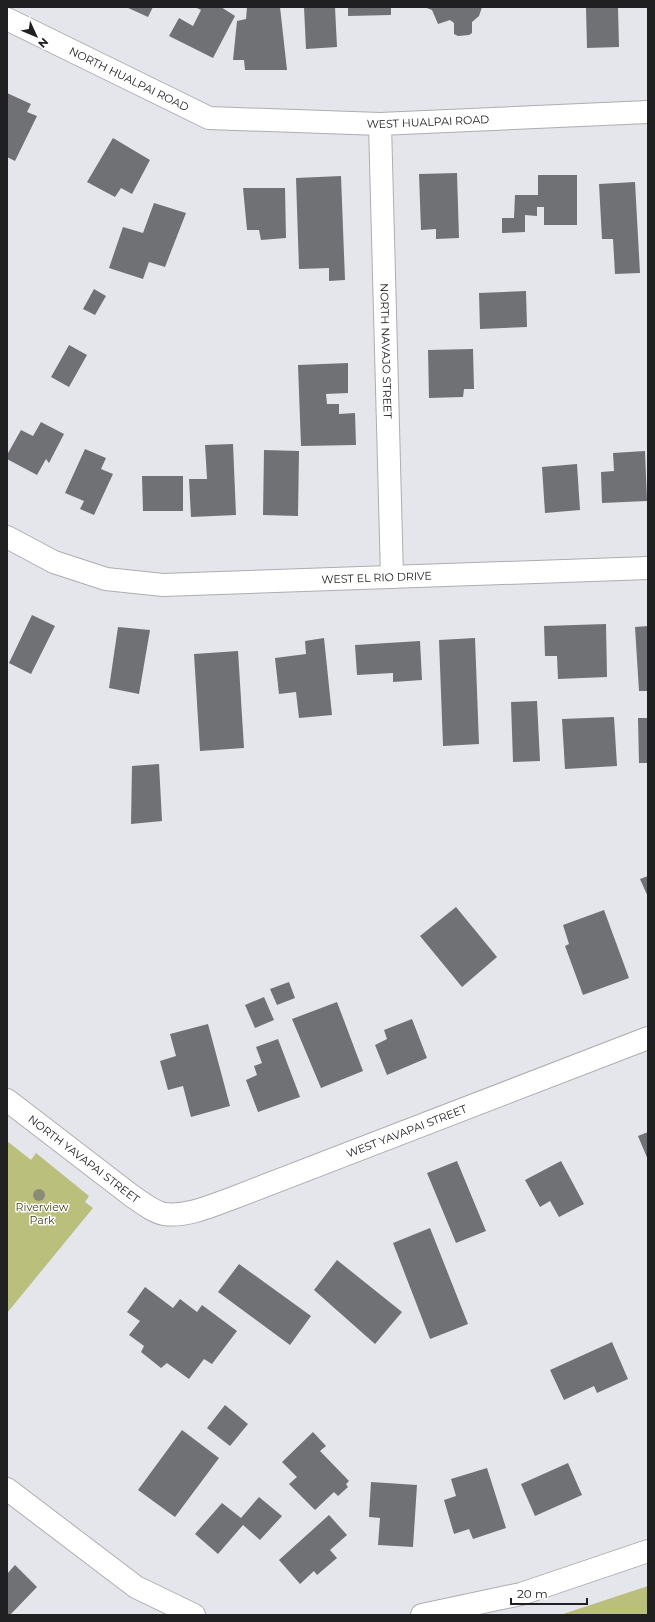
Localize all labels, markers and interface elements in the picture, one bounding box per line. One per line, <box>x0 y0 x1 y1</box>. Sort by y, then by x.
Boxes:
north arrow <box>16 16 56 56</box>
text: N <box>35 35 51 51</box>
street label: NORTH HUALPAI ROAD <box>67 44 191 114</box>
street label: WEST HUALPAI ROAD <box>366 112 490 131</box>
street label: NORTH NAVAJO STREET <box>377 283 395 420</box>
street label: WEST EL RIO DRIVE <box>321 569 432 586</box>
street label: WEST YAVAPAI STREET <box>344 1101 469 1161</box>
street label: NORTH YAVAPAI STREET <box>25 1112 143 1206</box>
park label: Riverview Park <box>15 1200 69 1227</box>
scale bar <box>511 1580 587 1606</box>
text: 20 m <box>517 1586 548 1601</box>

